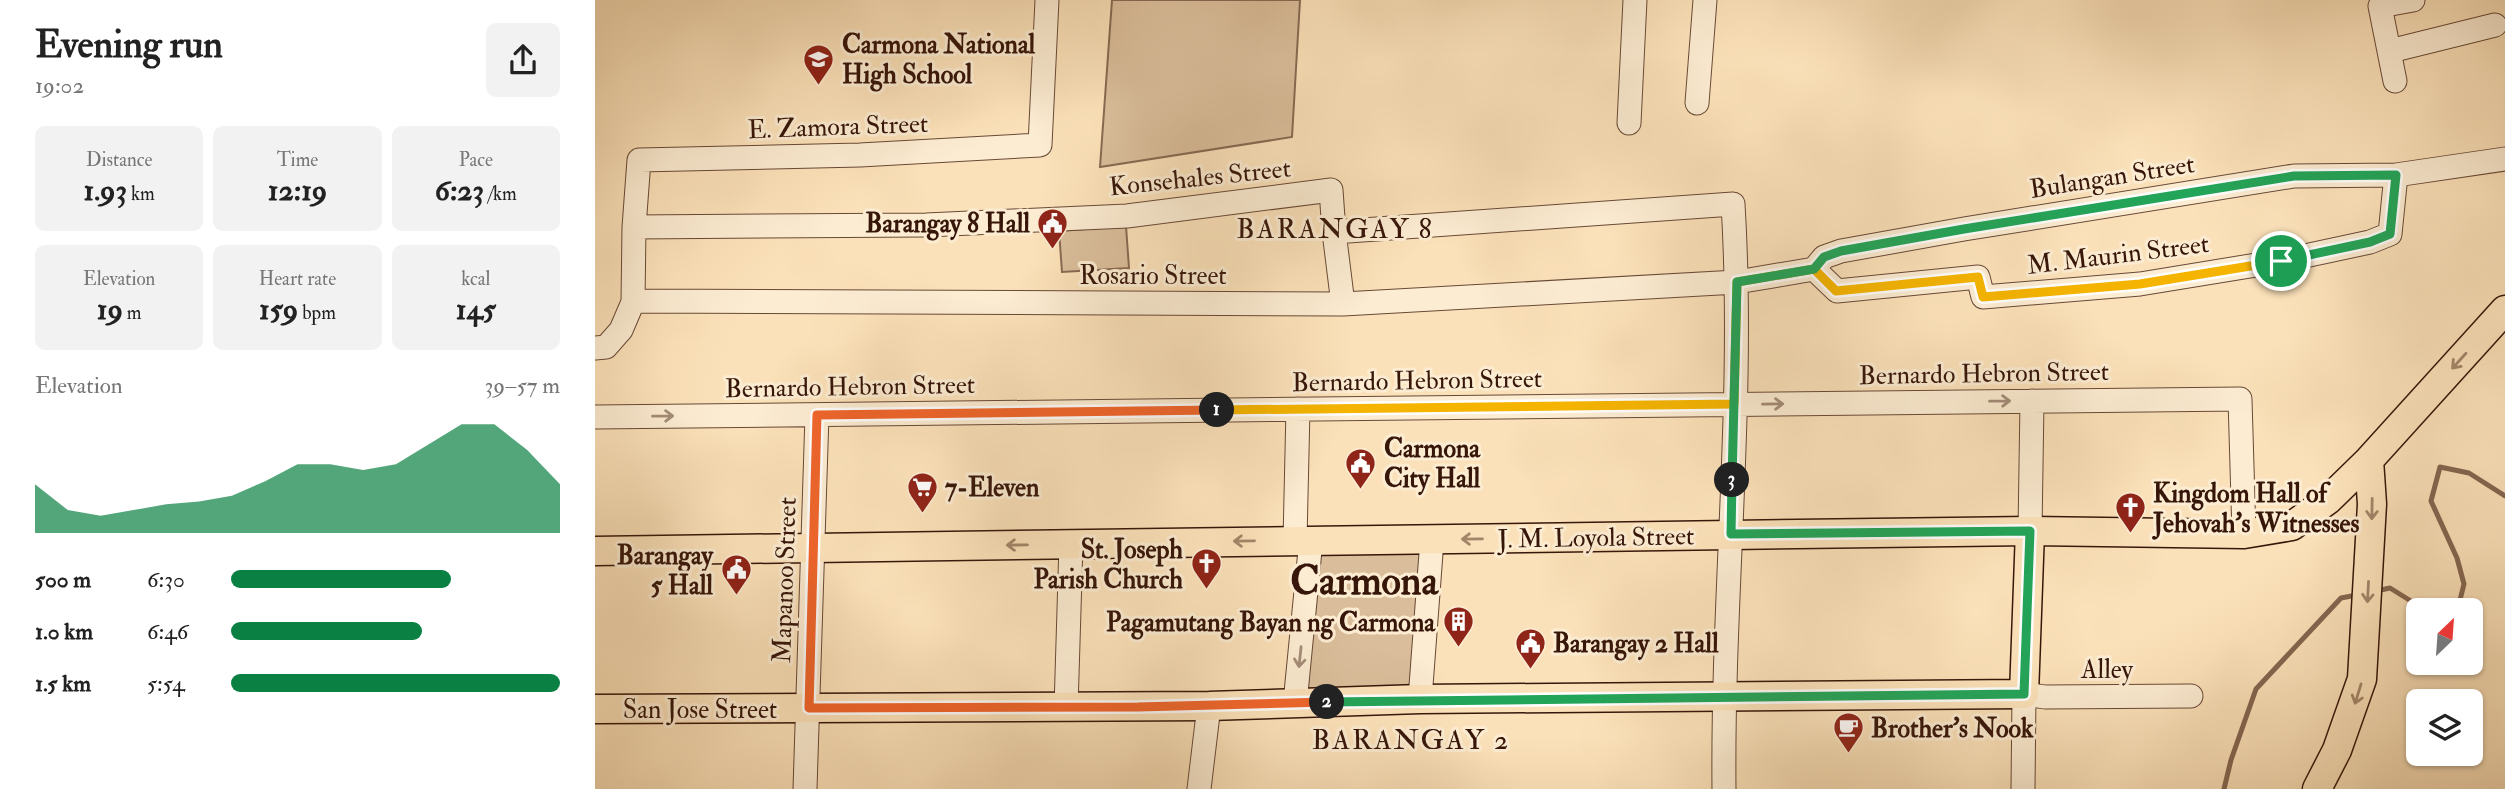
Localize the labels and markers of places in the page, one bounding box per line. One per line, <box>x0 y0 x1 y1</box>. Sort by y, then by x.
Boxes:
place label: Carmona National High School <box>842 29 1036 92</box>
school or university icon: Carmona National High School <box>802 42 836 86</box>
public building icon: Barangay 8 Hall <box>1036 206 1070 250</box>
place label: Barangay 8 Hall <box>865 208 1030 241</box>
pin <box>2251 231 2311 291</box>
pin: 1 <box>1199 392 1235 428</box>
place label: Carmona City Hall <box>1384 433 1481 496</box>
public building icon: Carmona City Hall <box>1344 446 1378 490</box>
pin: 3 <box>1715 462 1749 498</box>
supermarket icon: 7-Eleven <box>905 470 939 514</box>
place label: 7-Eleven <box>945 472 1040 504</box>
place label: Kingdom Hall of Jehovah's Witnesses <box>2151 478 2359 540</box>
church icon: Kingdom Hall of Jehovah's Witnesses <box>2113 491 2147 535</box>
place label: St. Joseph Parish Church <box>1034 534 1183 596</box>
place label: Barangay 5 Hall <box>617 540 715 602</box>
church icon: St. Joseph Parish Church <box>1189 547 1223 591</box>
public building icon: Barangay 5 Hall <box>719 553 753 597</box>
building icon: Pagamutang Bayan ng Carmona <box>1441 605 1475 649</box>
place label: Pagamutang Bayan ng Carmona <box>1106 607 1436 640</box>
public building icon: Barangay 2 Hall <box>1513 626 1547 670</box>
place label: Barangay 2 Hall <box>1553 628 1719 661</box>
pin: 2 <box>1309 684 1345 720</box>
cafe icon: Brother's Nook <box>1831 711 1865 755</box>
place label: Brother's Nook <box>1871 713 2034 745</box>

